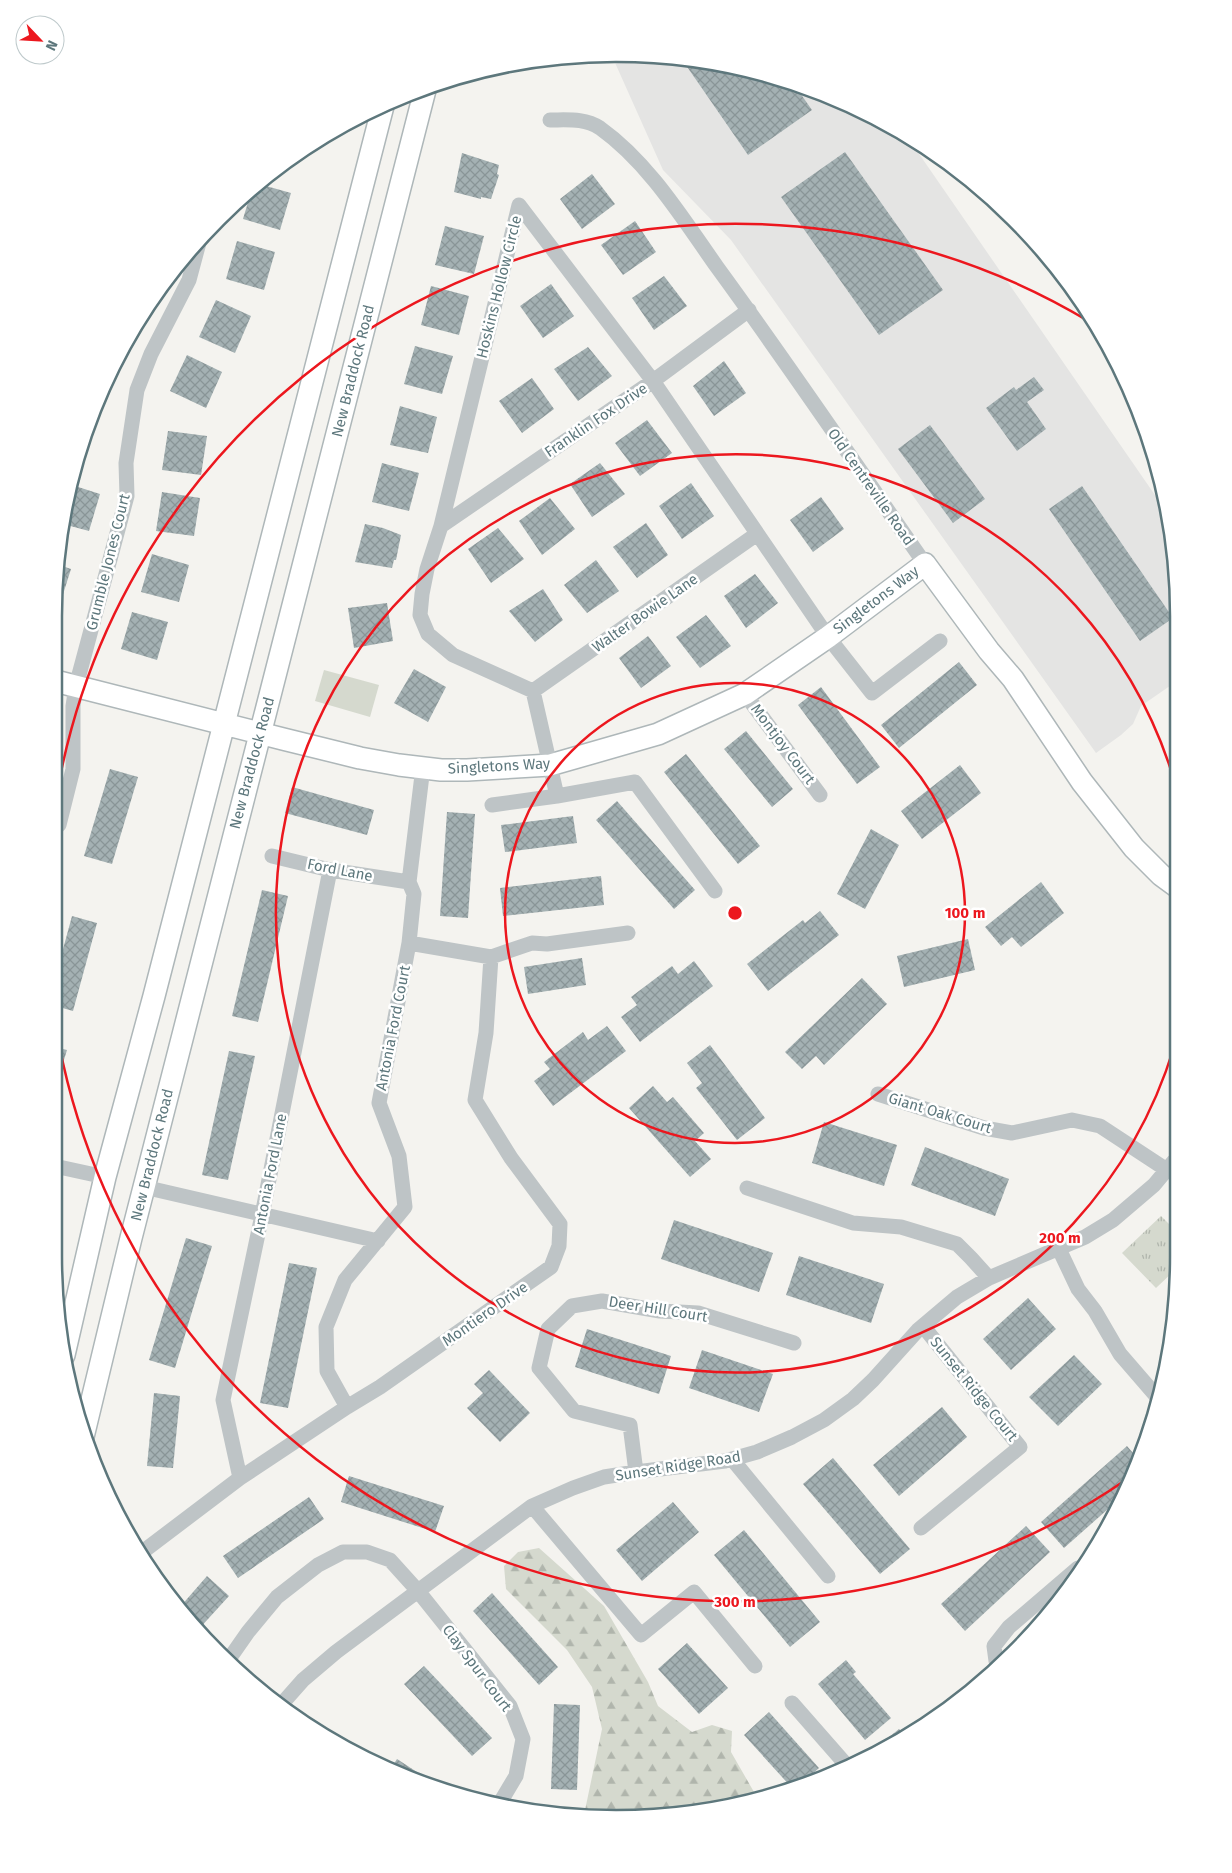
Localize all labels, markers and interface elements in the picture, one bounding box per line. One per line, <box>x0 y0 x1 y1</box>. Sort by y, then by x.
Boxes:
north arrow <box>15 15 65 65</box>
text: N <box>42 37 61 53</box>
street label: Hoskins Hollow Circle <box>473 214 525 360</box>
street label: New Braddock Road <box>328 303 378 439</box>
street label: Franklin Fox Drive <box>541 379 651 461</box>
street label: Old Centreville Road <box>824 425 918 549</box>
street label: Grumble Jones Court <box>82 491 134 632</box>
street label: Singletons Way <box>830 562 923 638</box>
street label: Walter Bowie Lane <box>589 570 701 656</box>
street label: New Braddock Road <box>226 695 278 831</box>
street label: Montjoy Court <box>747 700 819 788</box>
street label: Singletons Way <box>447 754 551 778</box>
street label: Ford Lane <box>306 855 374 885</box>
centre of rings <box>726 904 744 922</box>
text: 100 m <box>945 904 985 922</box>
street label: Antonia Ford Court <box>372 963 414 1092</box>
street label: New Braddock Road <box>127 1087 177 1223</box>
street label: Giant Oak Court <box>886 1089 994 1137</box>
street label: Antonia Ford Lane <box>249 1112 291 1236</box>
text: 200 m <box>1039 1229 1081 1247</box>
street label: Montiero Drive <box>439 1278 531 1350</box>
street label: Deer Hill Court <box>607 1292 709 1326</box>
street label: Sunset Ridge Court <box>926 1333 1022 1445</box>
street label: Sunset Ridge Road <box>614 1447 742 1485</box>
text: 300 m <box>713 1593 756 1611</box>
street label: Clay Spur Court <box>438 1621 516 1716</box>

